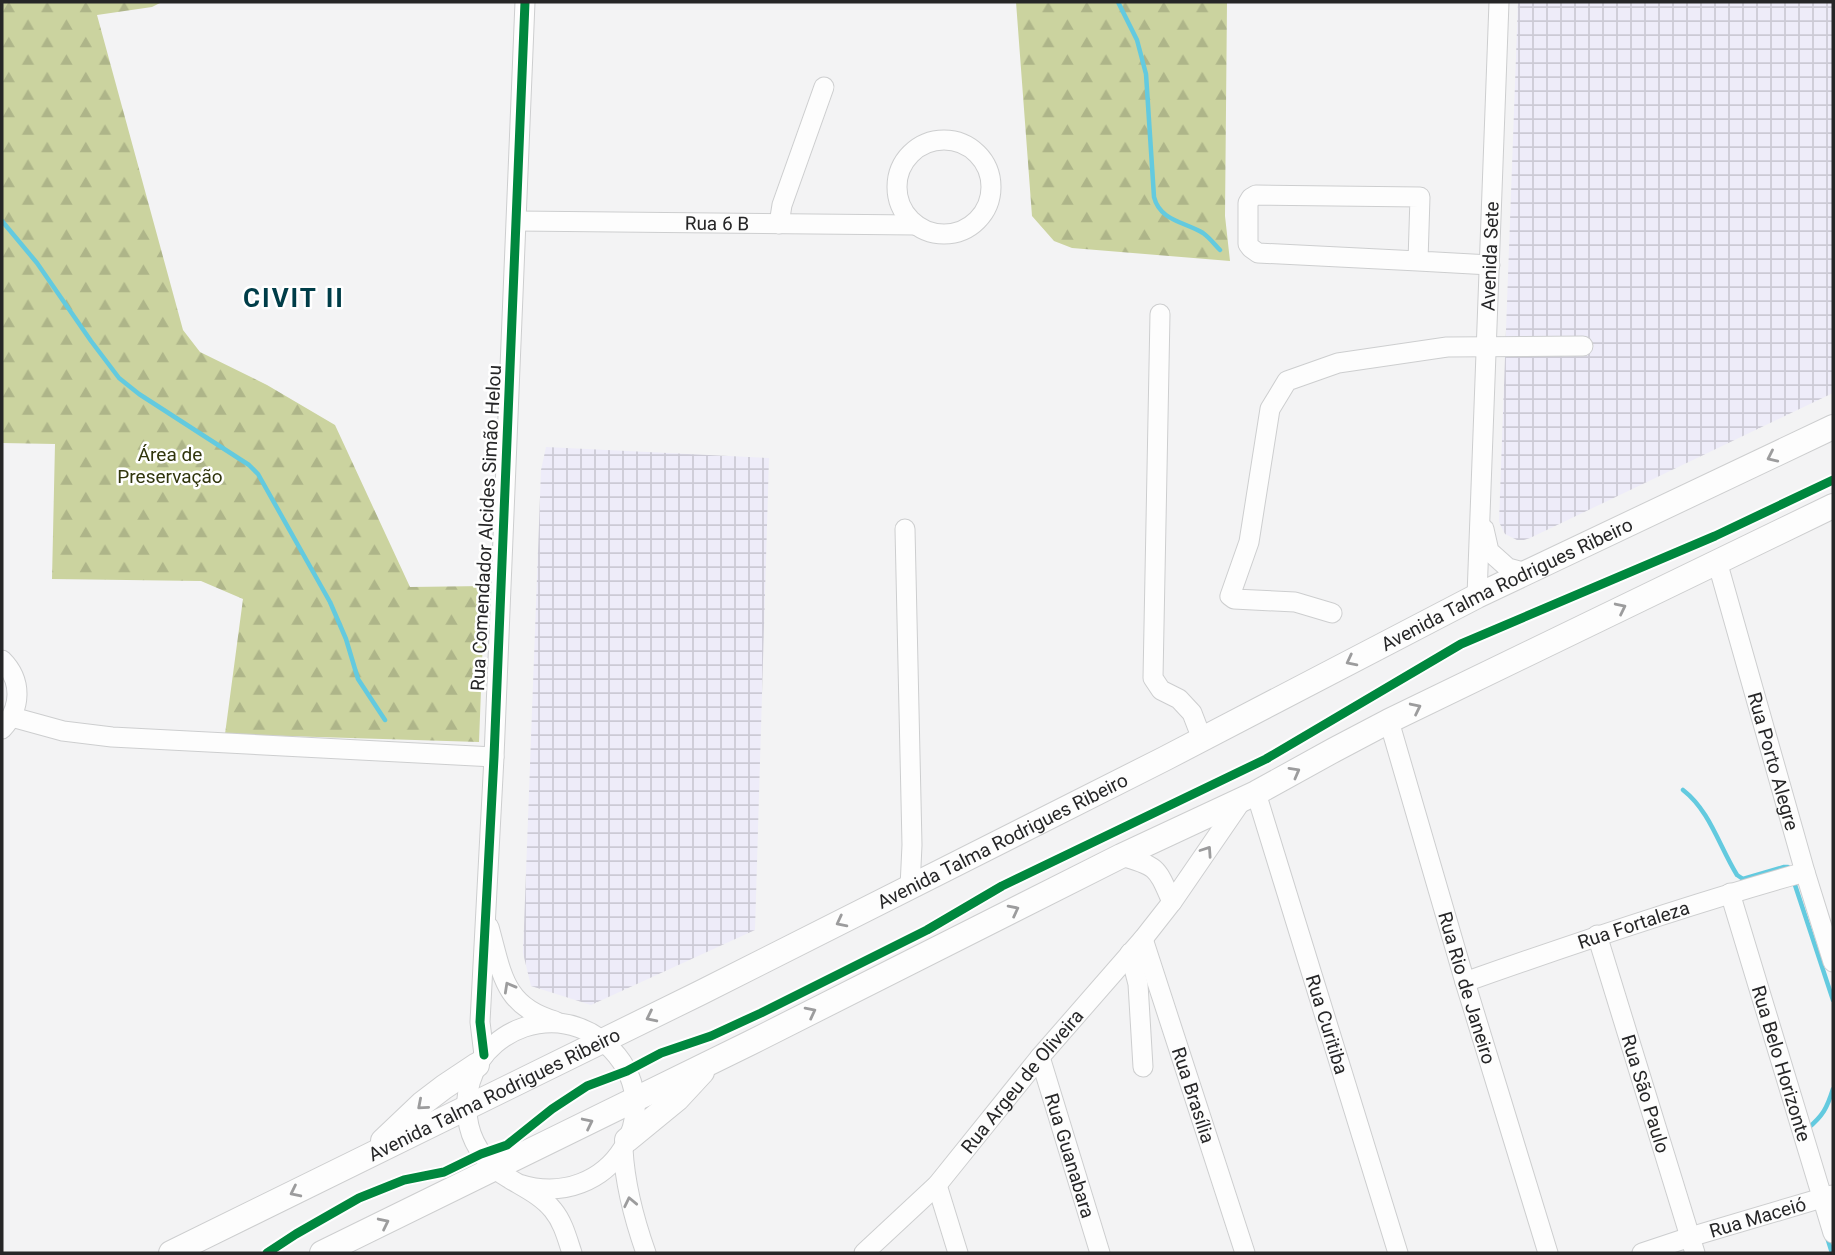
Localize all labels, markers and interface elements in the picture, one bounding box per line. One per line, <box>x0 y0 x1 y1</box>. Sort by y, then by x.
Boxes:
street label: Avenida Sete <box>1476 201 1503 311</box>
street label: Rua 6 B <box>685 211 749 235</box>
district label: CIVIT II <box>243 283 345 313</box>
street label: Rua Comendador Alcides Simão Helou <box>466 364 506 692</box>
park label: Área de Preservação <box>117 443 223 488</box>
one-way arrow <box>1767 448 1779 462</box>
street label: Avenida Talma Rodrigues Ribeiro <box>1377 512 1636 656</box>
one-way arrow <box>1614 603 1626 617</box>
one-way arrow <box>1346 653 1359 667</box>
street label: Rua Porto Alegre <box>1743 689 1804 833</box>
one-way arrow <box>1409 702 1421 716</box>
one-way arrow <box>1288 767 1300 780</box>
street label: Avenida Talma Rodrigues Ribeiro <box>873 768 1131 913</box>
one-way arrow <box>1199 846 1211 859</box>
street label: Rua Fortaleza <box>1575 896 1692 954</box>
one-way arrow <box>1007 904 1019 918</box>
street label: Rua Rio de Janeiro <box>1434 909 1501 1067</box>
one-way arrow <box>836 913 848 927</box>
street label: Rua Curitiba <box>1301 972 1354 1077</box>
one-way arrow <box>503 982 517 995</box>
street label: Rua Belo Horizonte <box>1747 983 1816 1144</box>
street label: Rua Argeu de Oliveira <box>956 1004 1088 1158</box>
one-way arrow <box>804 1007 816 1021</box>
one-way arrow <box>646 1008 658 1022</box>
street label: Avenida Talma Rodrigues Ribeiro <box>364 1023 624 1166</box>
street label: Rua São Paulo <box>1617 1032 1675 1156</box>
street label: Rua Brasília <box>1167 1044 1220 1146</box>
street label: Rua Guanabara <box>1040 1090 1100 1221</box>
one-way arrow <box>417 1097 430 1109</box>
one-way arrow <box>581 1117 593 1131</box>
one-way arrow <box>290 1184 302 1198</box>
street label: Rua Maceió <box>1706 1192 1809 1242</box>
one-way arrow <box>624 1196 638 1208</box>
one-way arrow <box>376 1218 389 1232</box>

